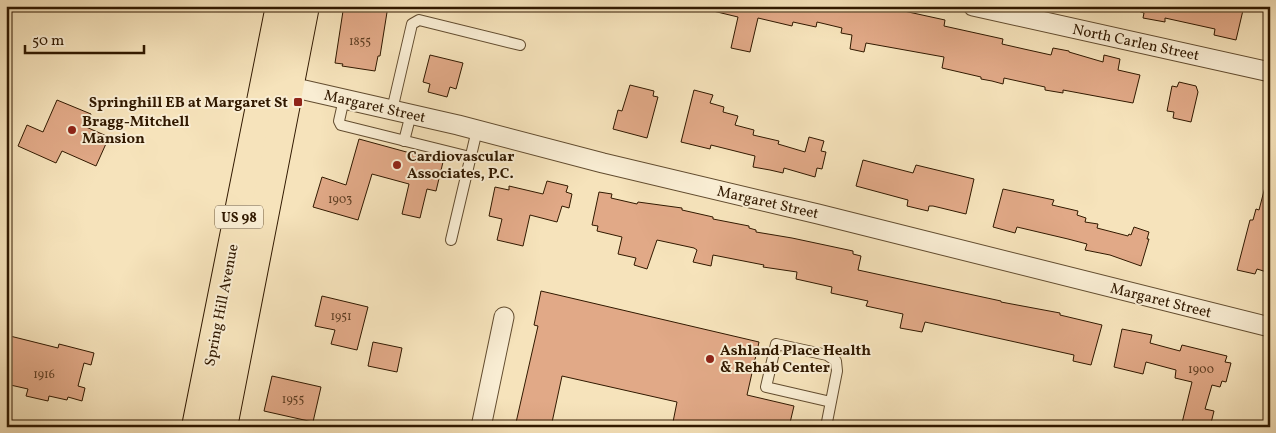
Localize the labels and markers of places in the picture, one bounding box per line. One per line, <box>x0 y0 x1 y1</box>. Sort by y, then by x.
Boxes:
place label: Springhill EB at Margaret St <box>89 93 288 114</box>
marker: Springhill EB at Margaret St <box>292 96 304 108</box>
place label: Bragg-Mitchell Mansion <box>82 112 189 150</box>
marker: Bragg-Mitchell Mansion <box>66 124 78 136</box>
place label: Cardiovascular Associates, P.C. <box>407 147 514 185</box>
marker: Cardiovascular Associates, P.C. <box>391 159 403 171</box>
place label: Ashland Place Health & Rehab Center <box>720 341 871 379</box>
marker: Ashland Place Health & Rehab Center <box>704 353 716 365</box>

